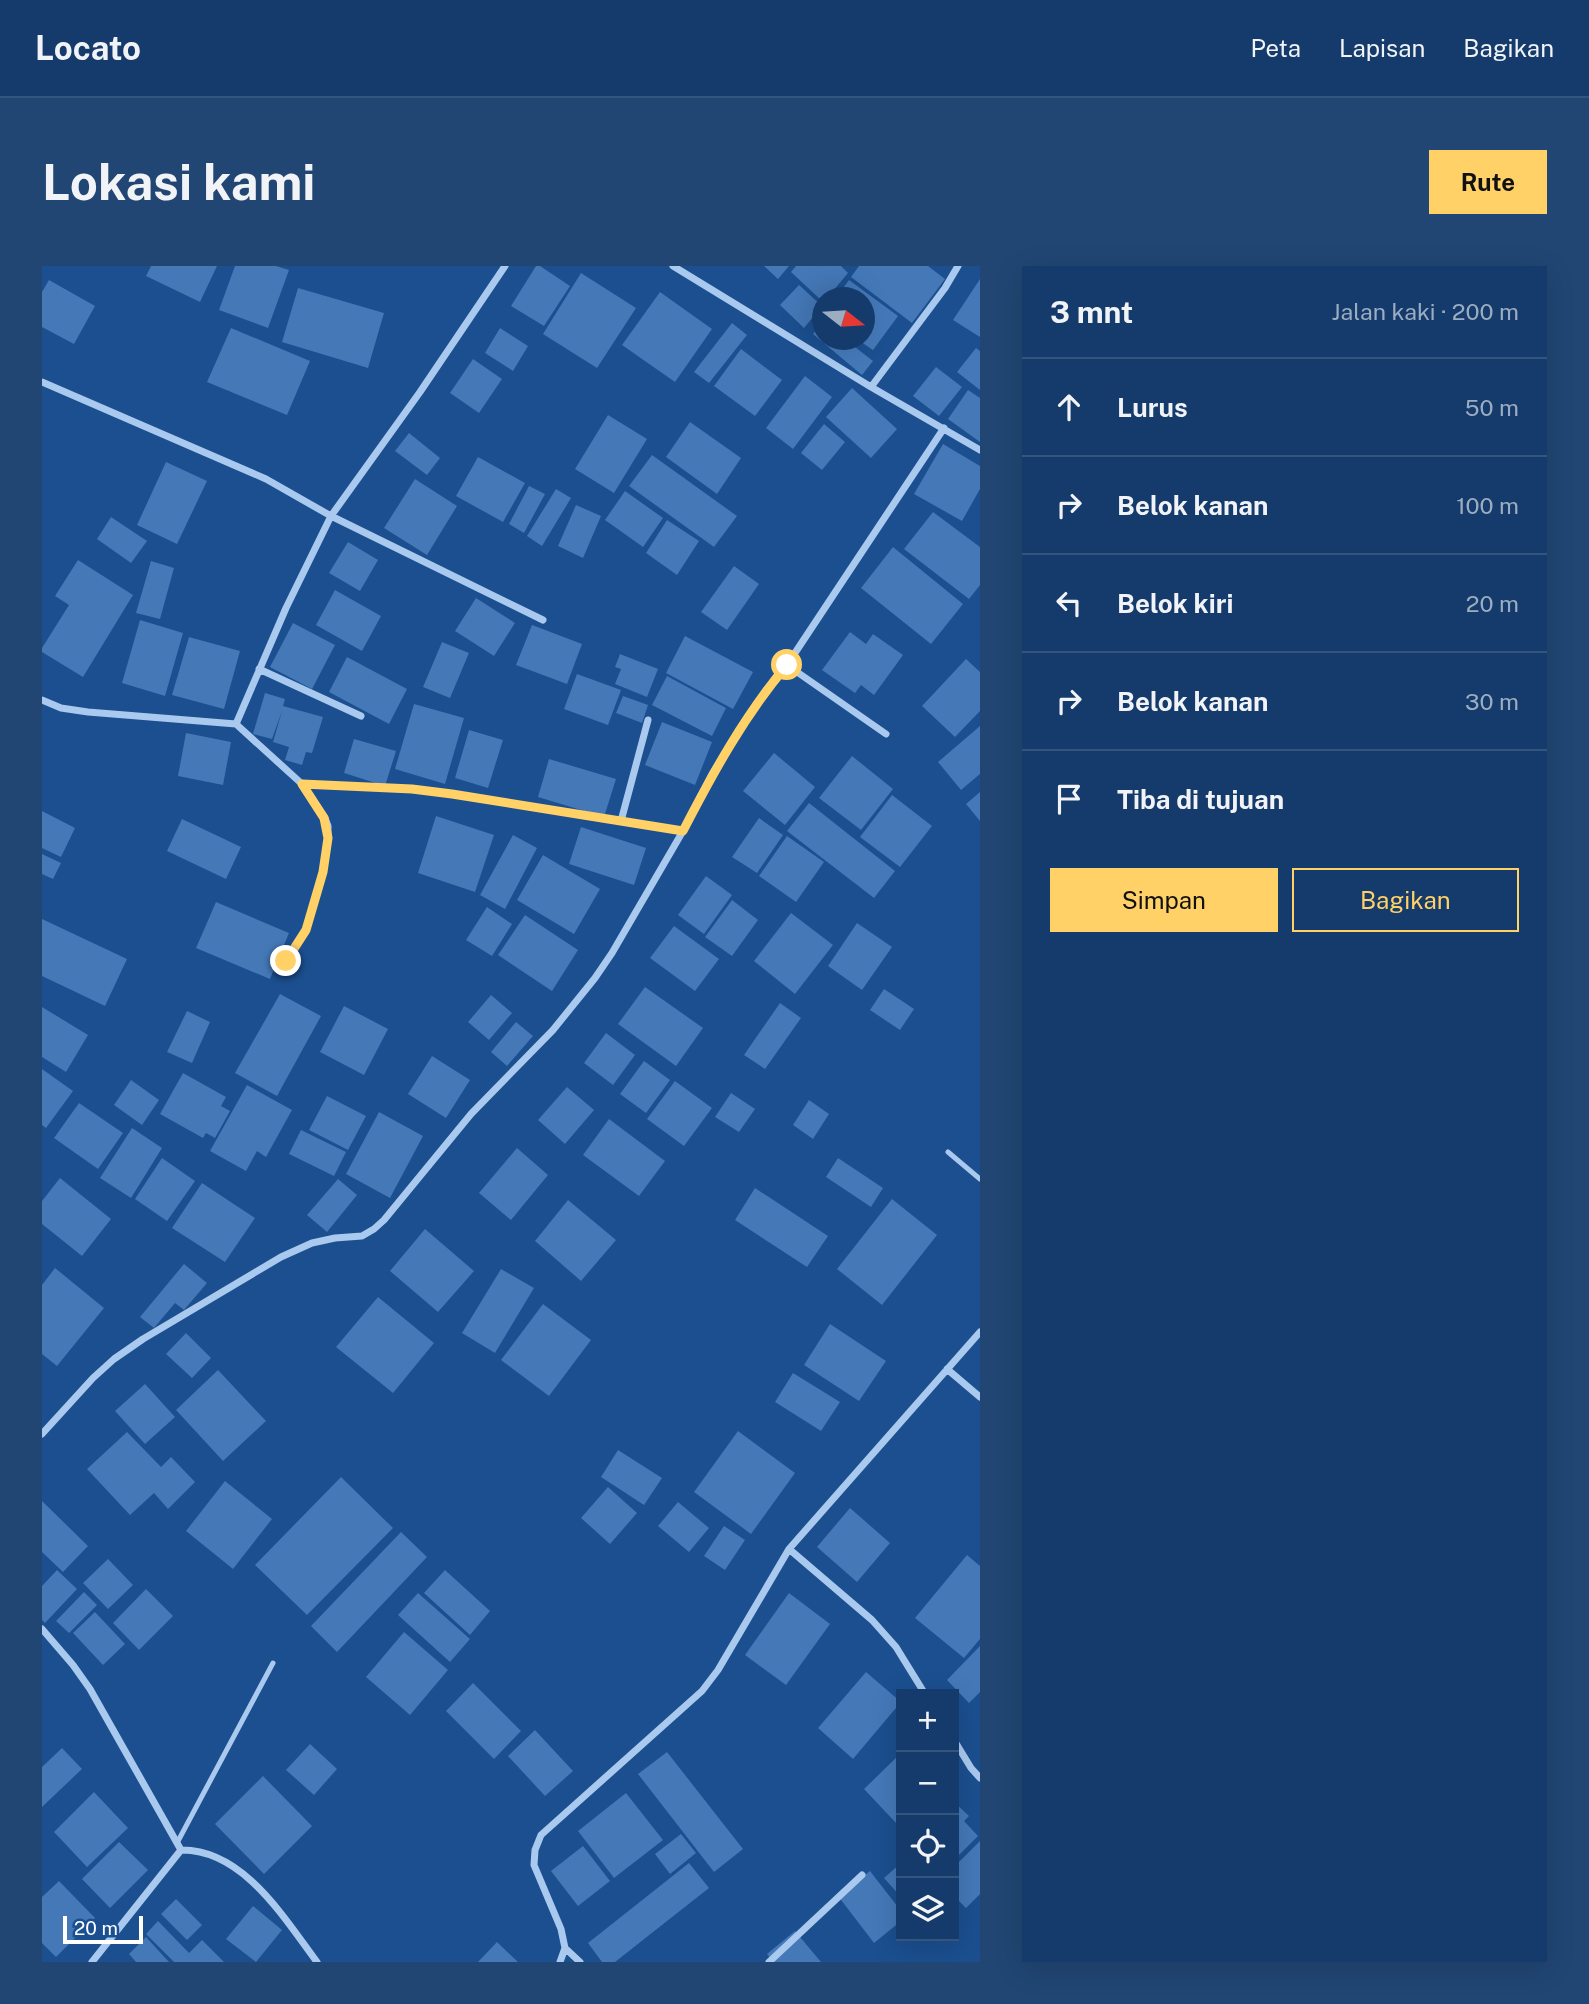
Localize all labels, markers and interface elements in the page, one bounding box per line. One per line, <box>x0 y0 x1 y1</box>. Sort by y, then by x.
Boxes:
text: Locato <box>35 29 141 67</box>
text: Peta <box>1250 34 1301 62</box>
text: Lapisan <box>1339 34 1425 62</box>
text: Bagikan <box>1463 34 1554 62</box>
button: Rute <box>1429 150 1547 214</box>
text: Lokasi kami <box>42 153 315 211</box>
north arrow <box>812 287 875 350</box>
text: 3 mnt <box>1050 294 1133 330</box>
text: Jalan kaki · 200 m <box>1331 298 1519 325</box>
icon: ahead <box>1050 388 1088 426</box>
text: Lurus <box>1117 392 1188 423</box>
text: 50 m <box>1465 394 1519 421</box>
icon: right <box>1050 486 1088 524</box>
text: Belok kanan <box>1117 490 1268 521</box>
text: 100 m <box>1456 492 1519 519</box>
icon: left <box>1050 584 1088 622</box>
text: Belok kiri <box>1117 588 1233 619</box>
text: 20 m <box>1466 590 1519 617</box>
route start <box>771 649 802 680</box>
icon: right <box>1050 682 1088 720</box>
text: Belok kanan <box>1117 686 1268 717</box>
text: 30 m <box>1465 688 1519 715</box>
icon: arrive <box>1050 780 1088 818</box>
text: Tiba di tujuan <box>1117 784 1284 815</box>
button: Simpan <box>1050 868 1278 932</box>
button: Bagikan <box>1292 868 1519 932</box>
route end <box>270 945 301 976</box>
map controls <box>896 1689 959 1941</box>
button: + <box>896 1689 959 1752</box>
button: − <box>896 1752 959 1815</box>
button: locate <box>896 1815 959 1878</box>
button: layers <box>896 1878 959 1941</box>
scale bar <box>63 1913 144 1945</box>
text: 20 m <box>74 1917 118 1939</box>

